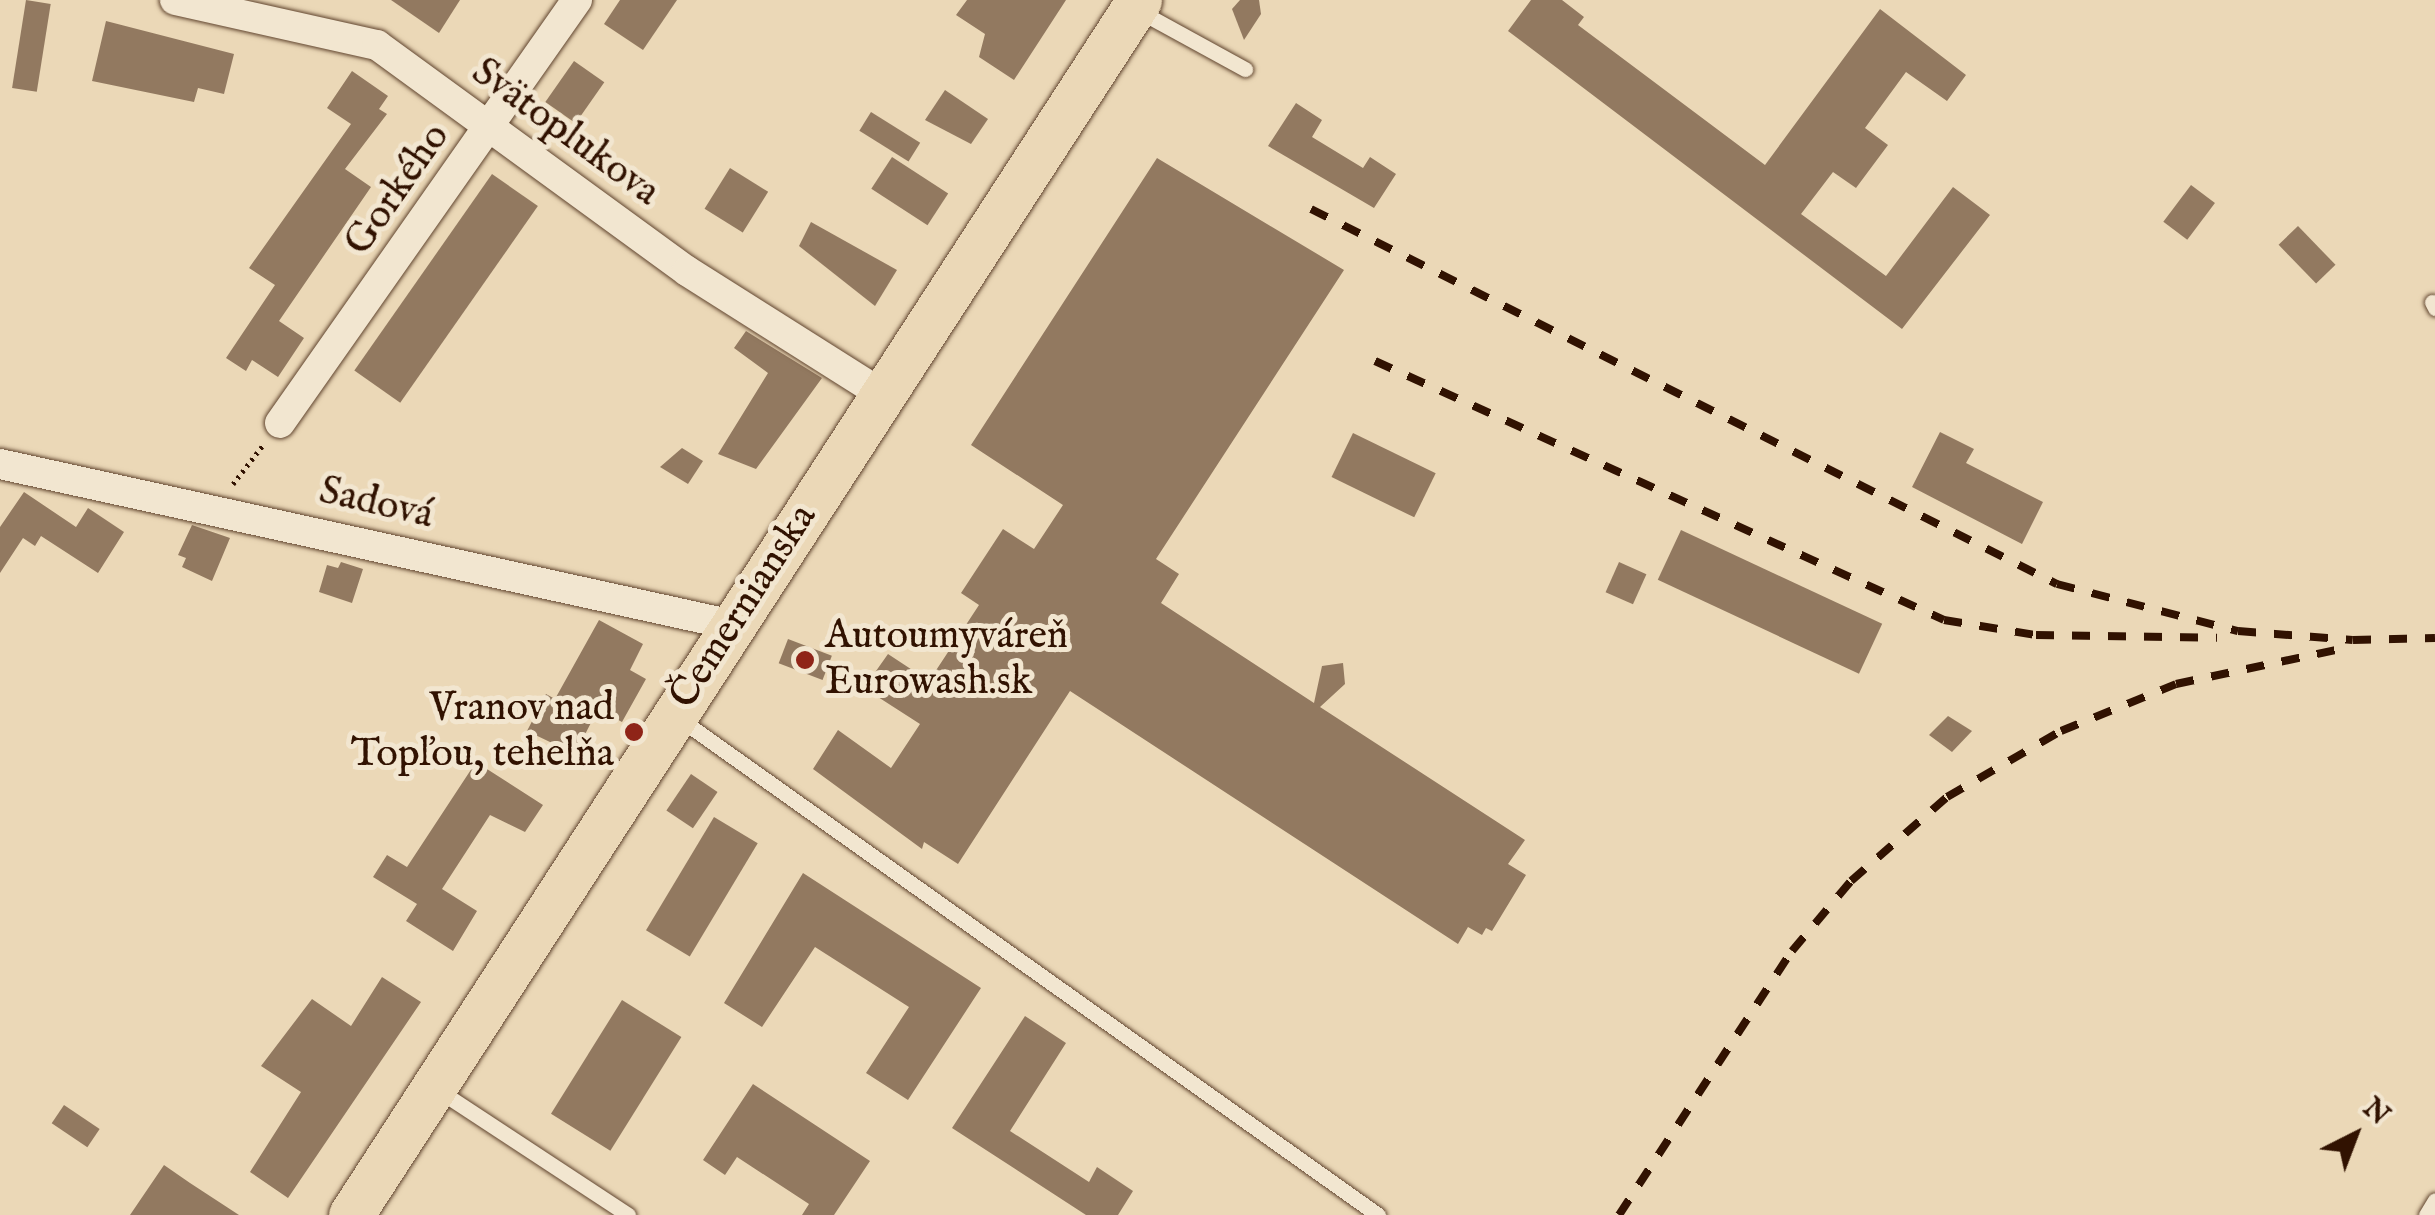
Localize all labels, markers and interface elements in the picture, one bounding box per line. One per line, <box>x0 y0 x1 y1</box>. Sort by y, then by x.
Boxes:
street label: Svätoplukova <box>462 49 668 217</box>
street label: Gorkého <box>335 115 461 265</box>
street label: Sadová <box>314 468 438 540</box>
street label: Čemernianska <box>660 496 828 718</box>
place label: Autoumyváreň Eurowash.sk <box>825 613 1068 707</box>
marker: Autoumyváreň Eurowash.sk <box>794 649 816 671</box>
place label: Vranov nad Topľou, tehelňa <box>351 685 614 779</box>
marker: Vranov nad Topľou, tehelňa <box>623 721 645 743</box>
north arrow <box>2305 1085 2405 1185</box>
text: N <box>2355 1091 2396 1133</box>

